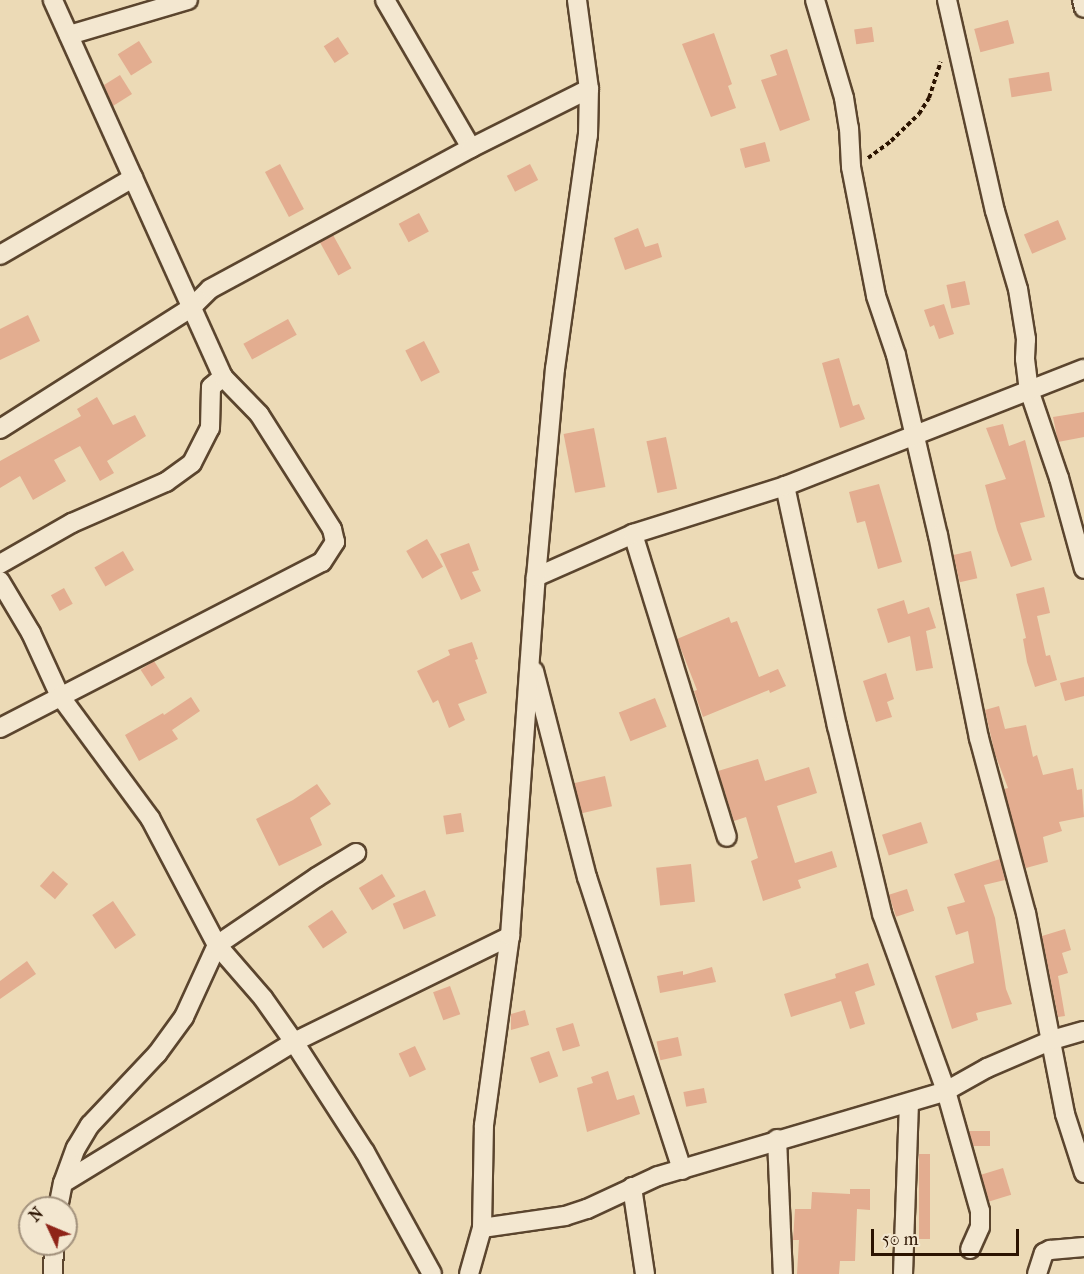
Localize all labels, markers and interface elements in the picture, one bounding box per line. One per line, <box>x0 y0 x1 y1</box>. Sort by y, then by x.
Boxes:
north arrow <box>18 1196 78 1256</box>
text: N <box>25 1204 47 1226</box>
scale bar <box>874 1217 1022 1255</box>
text: 50 m <box>882 1229 918 1250</box>

